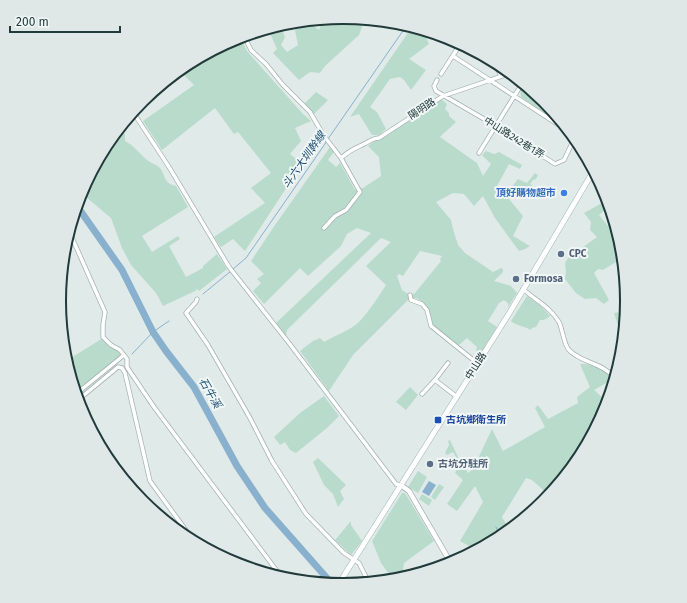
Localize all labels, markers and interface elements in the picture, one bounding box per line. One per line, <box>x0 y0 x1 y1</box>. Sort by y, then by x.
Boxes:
scale bar <box>10 8 120 34</box>
text: 200 m <box>16 15 49 29</box>
street label: 陽明路 <box>406 96 438 122</box>
street label: 中山路242巷1弄 <box>482 115 546 161</box>
water label: 斗六大圳幹線 <box>280 128 329 191</box>
place label: 頂好購物超市 <box>496 187 556 199</box>
marker: 頂好購物超市 <box>559 188 569 198</box>
place label: CPC <box>569 248 587 260</box>
marker: CPC <box>556 249 566 259</box>
place label: Formosa <box>524 273 563 285</box>
marker: Formosa <box>511 274 521 284</box>
street label: 中山路 <box>463 350 489 382</box>
water label: 石牛溪 <box>196 375 225 412</box>
place label: 古坑鄉衛生所 <box>446 414 506 426</box>
marker: 古坑鄉衛生所 <box>433 415 443 425</box>
place label: 古坑分駐所 <box>438 458 488 470</box>
marker: 古坑分駐所 <box>425 459 435 469</box>

